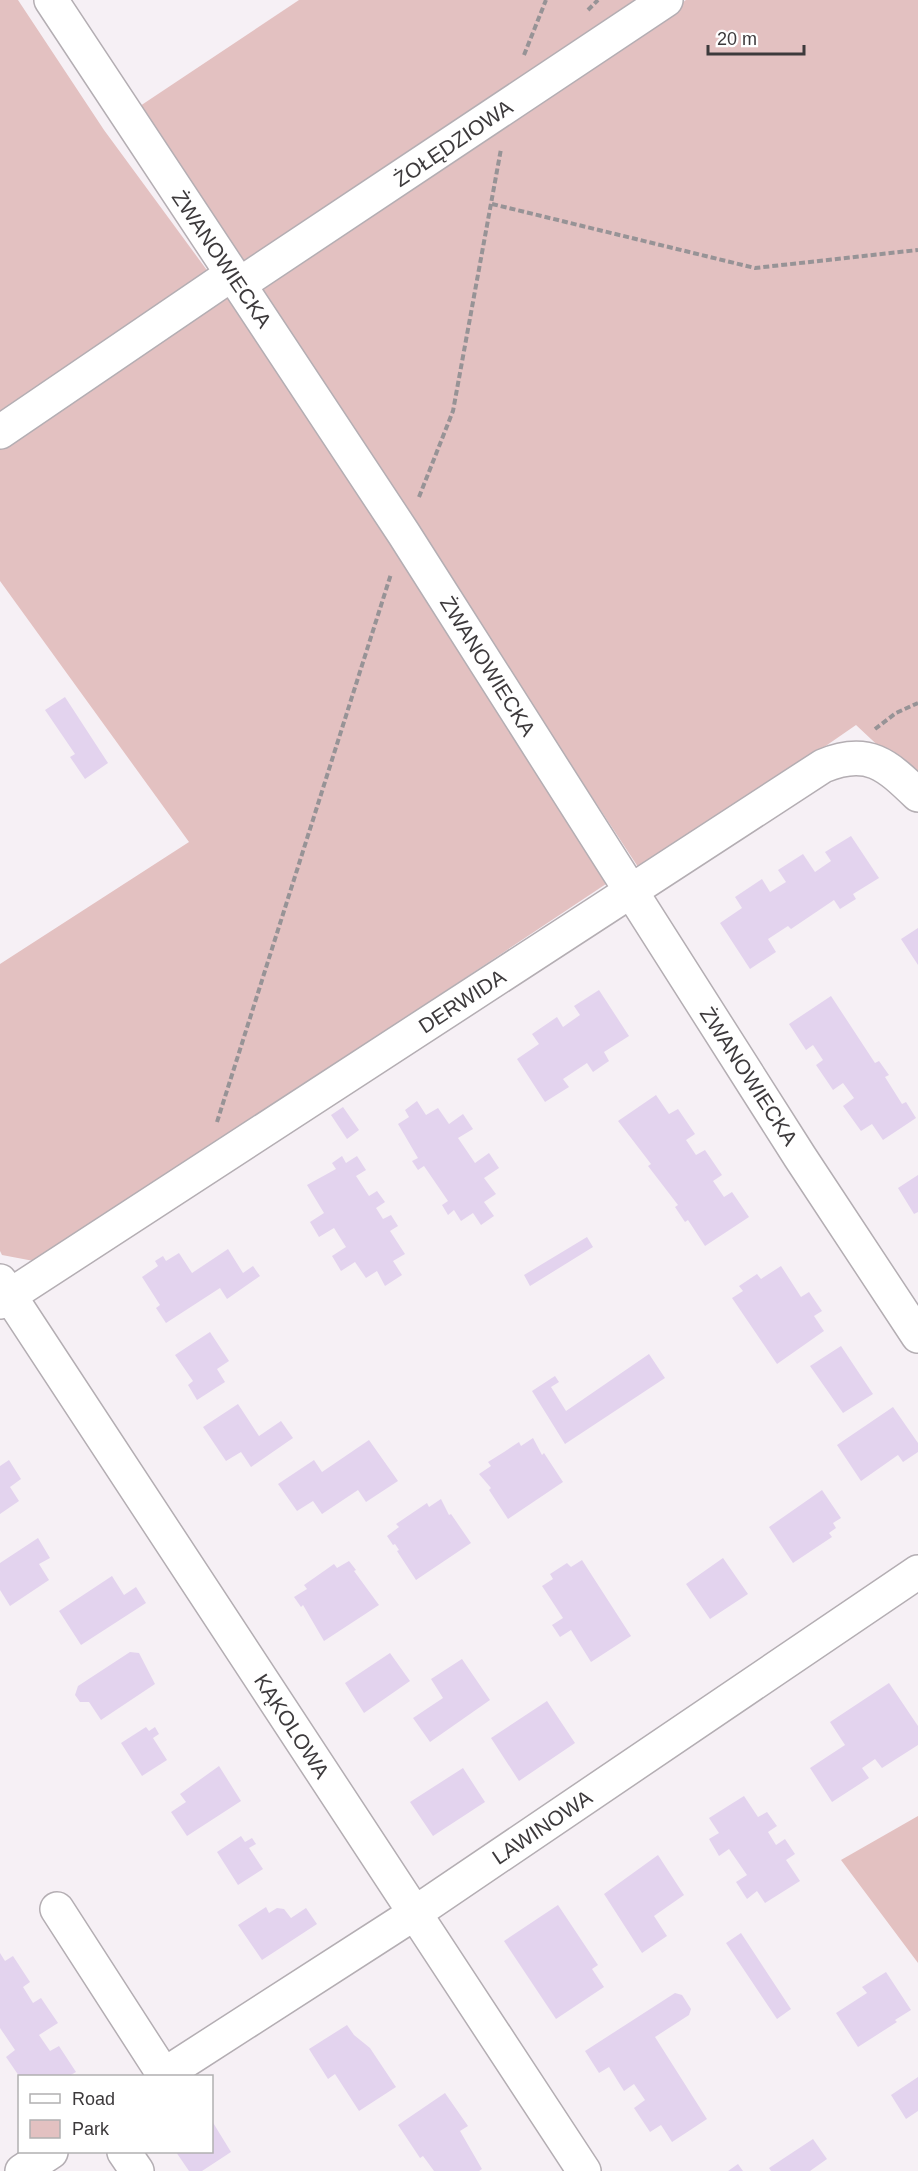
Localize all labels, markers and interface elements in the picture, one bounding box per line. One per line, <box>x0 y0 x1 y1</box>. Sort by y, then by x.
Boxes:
scale bar <box>708 18 804 56</box>
text: 20 m <box>717 29 757 49</box>
street label: ŻOŁĘDZIOWA <box>389 95 517 191</box>
street label: ŻWANOWIECKA <box>168 186 276 332</box>
street label: ŻWANOWIECKA <box>436 592 540 740</box>
street label: DERWIDA <box>414 964 510 1038</box>
street label: ŻWANOWIECKA <box>696 1003 802 1149</box>
street label: KĄKOLOWA <box>250 1670 334 1782</box>
street label: LAWINOWA <box>488 1785 596 1869</box>
legend <box>18 2075 213 2153</box>
text: Road <box>72 2089 115 2109</box>
text: Park <box>72 2119 110 2139</box>

